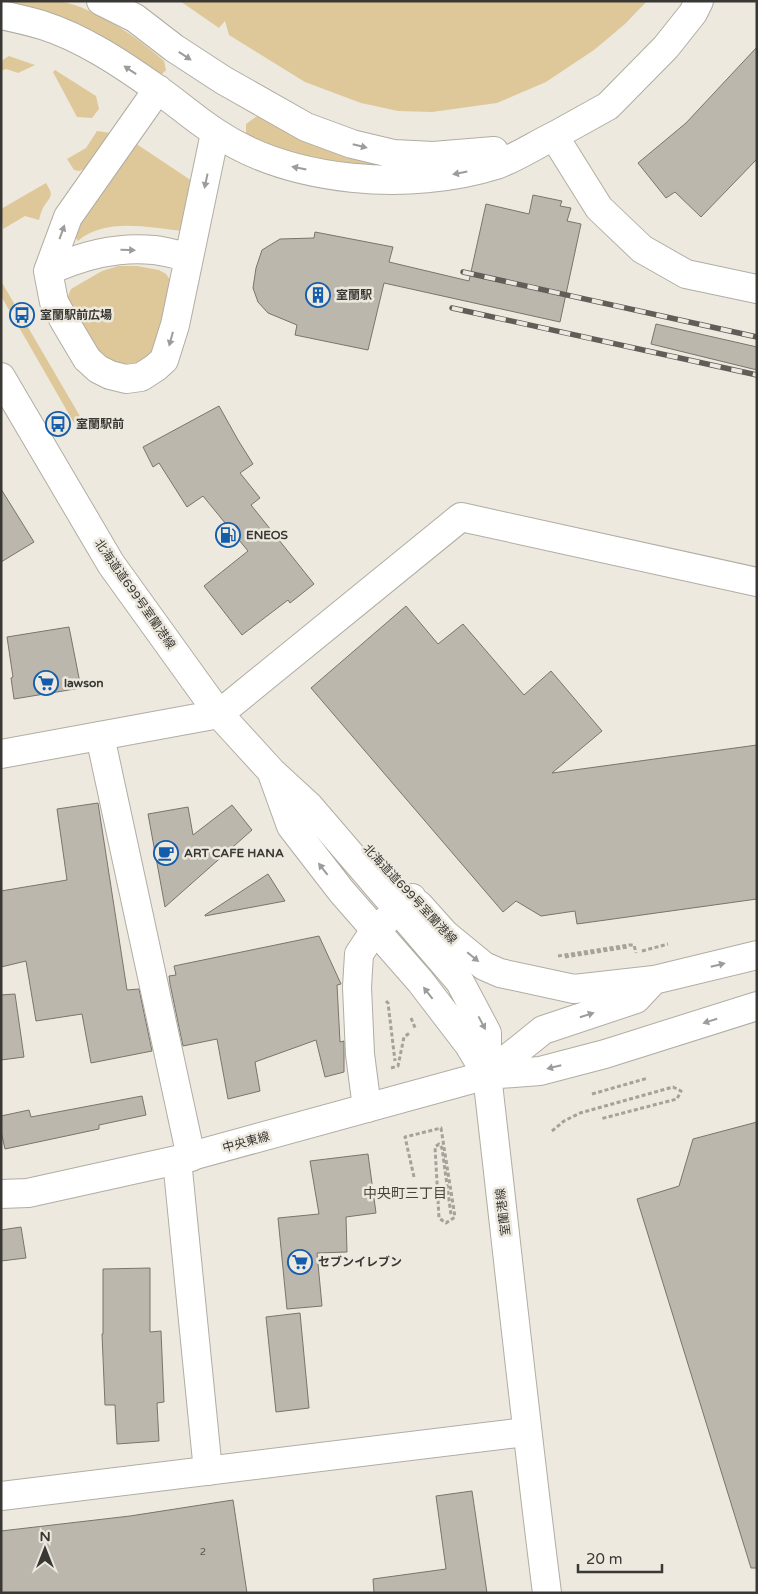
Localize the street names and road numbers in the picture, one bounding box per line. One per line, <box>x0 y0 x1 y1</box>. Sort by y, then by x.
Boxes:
street label: 北海道道699号室蘭港線 <box>92 536 178 652</box>
street label: 北海道道699号室蘭港線 <box>360 841 460 947</box>
street label: 中央東線 <box>221 1129 271 1155</box>
street label: 室蘭港線 <box>493 1187 513 1237</box>

